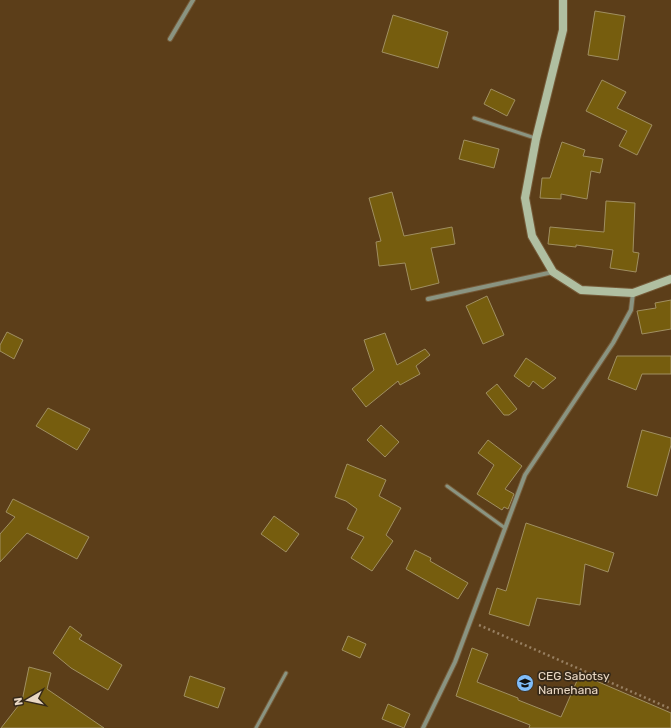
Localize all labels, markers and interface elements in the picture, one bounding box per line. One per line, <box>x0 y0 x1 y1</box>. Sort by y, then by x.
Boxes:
place label: CEG Sabotsy Namehana <box>538 669 610 697</box>
school or university icon: CEG Sabotsy Namehana <box>515 673 535 693</box>
north arrow <box>8 680 48 720</box>
text: N <box>12 696 26 706</box>

